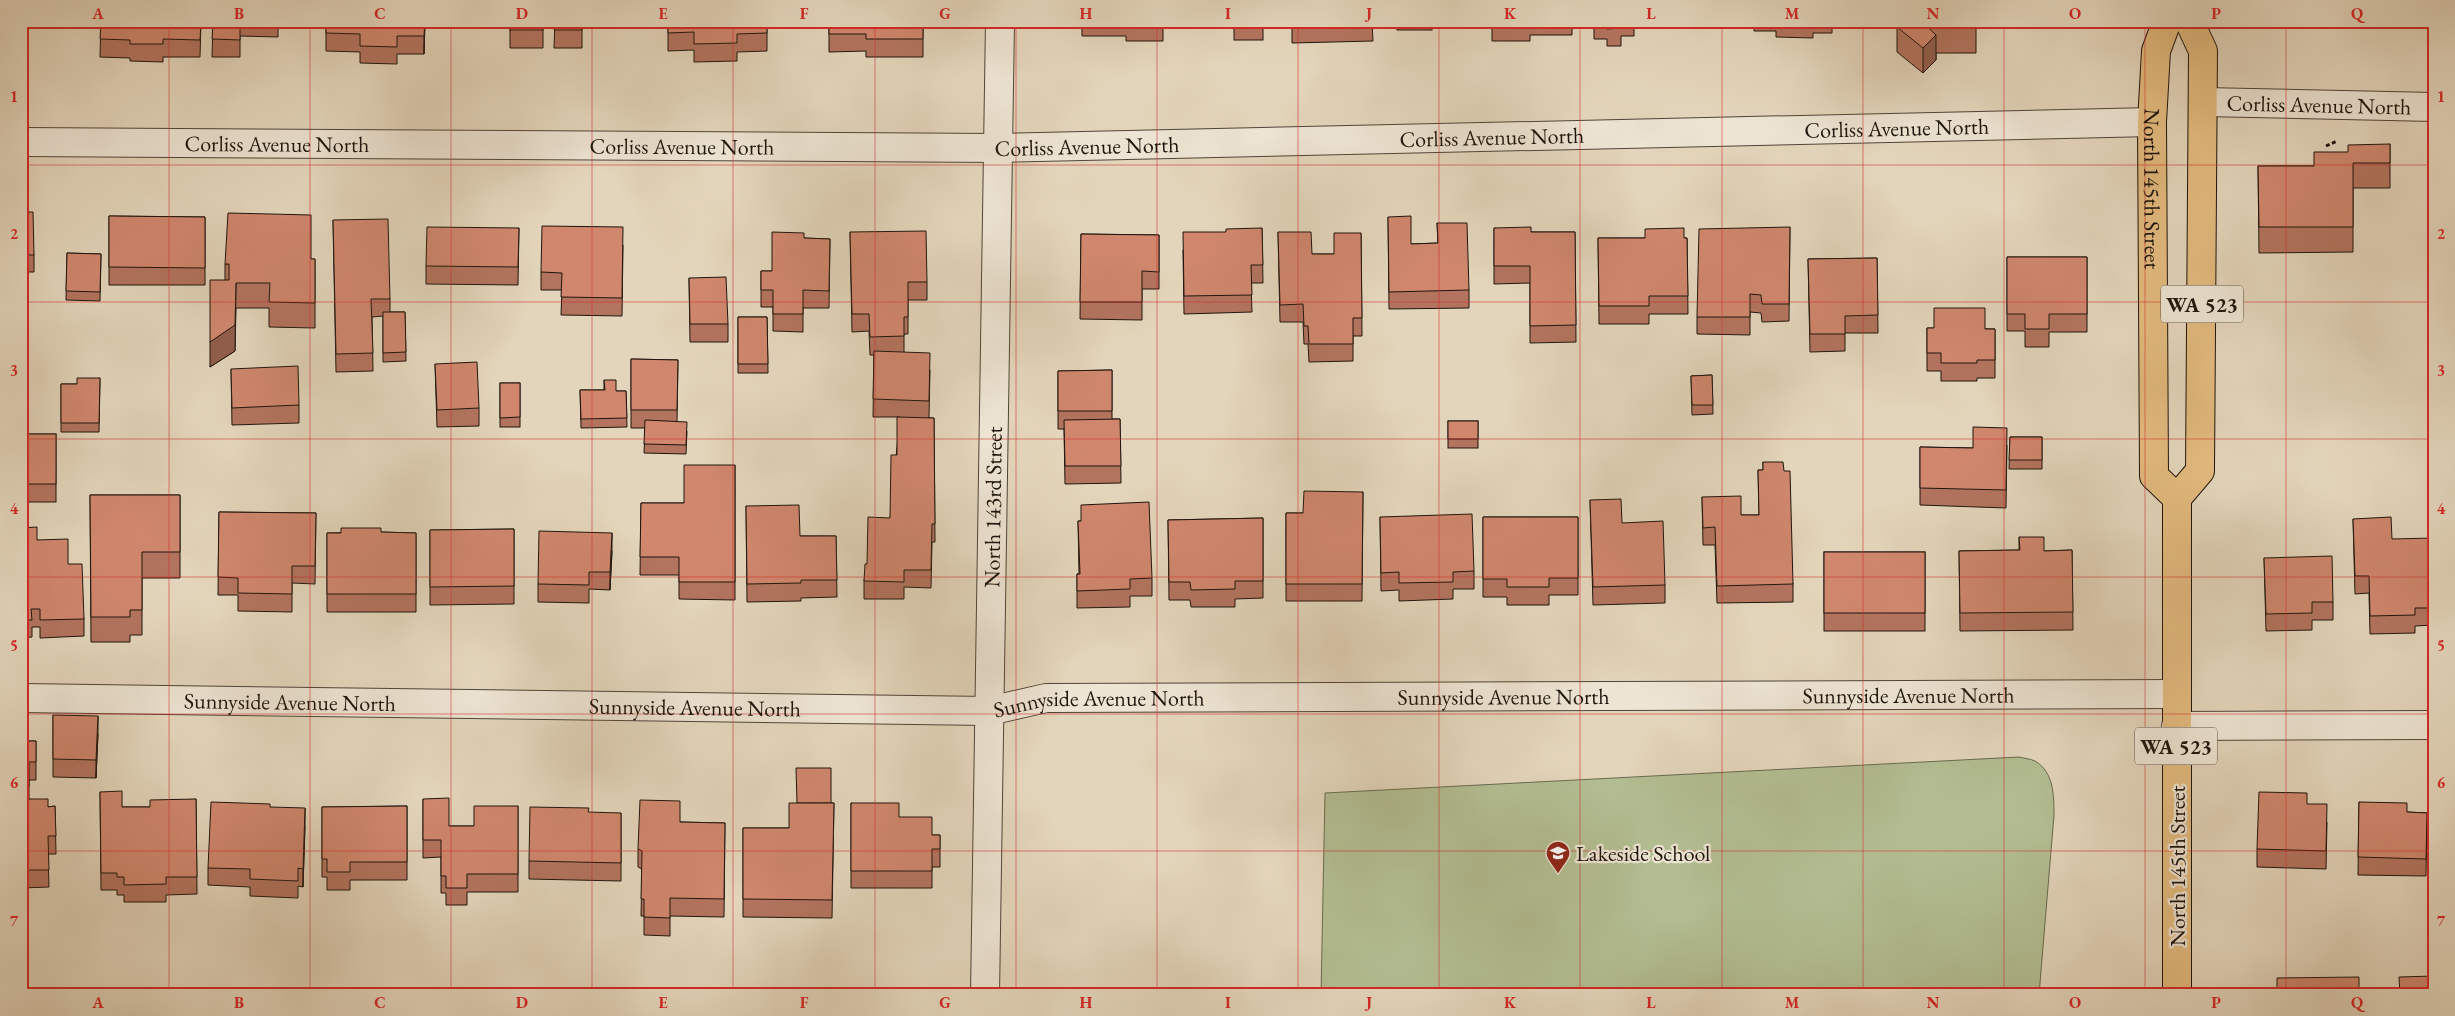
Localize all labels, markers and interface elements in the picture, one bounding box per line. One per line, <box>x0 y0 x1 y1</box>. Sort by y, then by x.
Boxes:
text: A <box>91 3 104 24</box>
text: B <box>234 3 244 24</box>
text: C <box>374 3 386 24</box>
text: D <box>516 3 528 24</box>
text: E <box>658 3 668 24</box>
text: F <box>800 3 809 24</box>
text: G <box>939 3 951 24</box>
text: H <box>1080 3 1093 24</box>
text: I <box>1225 3 1231 24</box>
text: J <box>1364 3 1372 24</box>
text: K <box>1504 3 1517 24</box>
text: L <box>1646 3 1656 24</box>
text: M <box>1785 3 1800 24</box>
text: N <box>1927 3 1940 24</box>
text: O <box>2069 3 2081 24</box>
text: P <box>2211 3 2221 24</box>
text: Q <box>2351 3 2366 24</box>
text: 1 <box>10 86 18 107</box>
text: 1 <box>2437 86 2445 107</box>
street label: Corliss Avenue North <box>2226 88 2412 121</box>
street label: North 145th Street <box>2137 108 2167 270</box>
street label: Corliss Avenue North <box>1804 111 1989 144</box>
street label: Corliss Avenue North <box>1399 120 1585 153</box>
street label: Corliss Avenue North <box>185 129 369 159</box>
street label: Corliss Avenue North <box>994 129 1180 163</box>
street label: Corliss Avenue North <box>590 131 774 161</box>
text: 2 <box>10 223 19 244</box>
text: 2 <box>2437 223 2446 244</box>
road number: WA 523 <box>2161 286 2243 322</box>
text: 3 <box>10 360 18 381</box>
text: 3 <box>2437 360 2445 381</box>
street label: North 143rd Street <box>977 426 1008 588</box>
text: 4 <box>10 498 19 519</box>
text: 4 <box>2437 498 2446 519</box>
text: 5 <box>10 635 18 656</box>
text: 5 <box>2437 635 2445 656</box>
street label: Sunnyside Avenue North <box>1802 680 2015 710</box>
street label: Sunnyside Avenue North <box>1397 682 1610 711</box>
street label: Sunnyside Avenue North <box>991 683 1205 724</box>
street label: Sunnyside Avenue North <box>184 686 396 718</box>
street label: Sunnyside Avenue North <box>589 691 801 723</box>
road number: WA 523 <box>2135 728 2217 764</box>
text: 6 <box>10 772 19 793</box>
text: 6 <box>2437 772 2446 793</box>
street label: North 145th Street <box>2163 785 2192 946</box>
place label: Lakeside School <box>1576 839 1710 868</box>
school or university icon: Lakeside School <box>1545 840 1571 874</box>
text: 7 <box>10 910 19 931</box>
text: 7 <box>2437 910 2446 931</box>
text: A <box>91 992 104 1013</box>
text: B <box>234 992 244 1013</box>
text: C <box>374 992 386 1013</box>
text: D <box>516 992 528 1013</box>
text: E <box>658 992 668 1013</box>
text: F <box>800 992 809 1013</box>
text: G <box>939 992 951 1013</box>
text: H <box>1080 992 1093 1013</box>
text: I <box>1225 992 1231 1013</box>
text: J <box>1364 992 1372 1013</box>
text: K <box>1504 992 1517 1013</box>
text: L <box>1646 992 1656 1013</box>
text: M <box>1785 992 1800 1013</box>
text: N <box>1927 992 1940 1013</box>
text: O <box>2069 992 2081 1013</box>
text: P <box>2211 992 2221 1013</box>
text: Q <box>2351 992 2366 1013</box>

